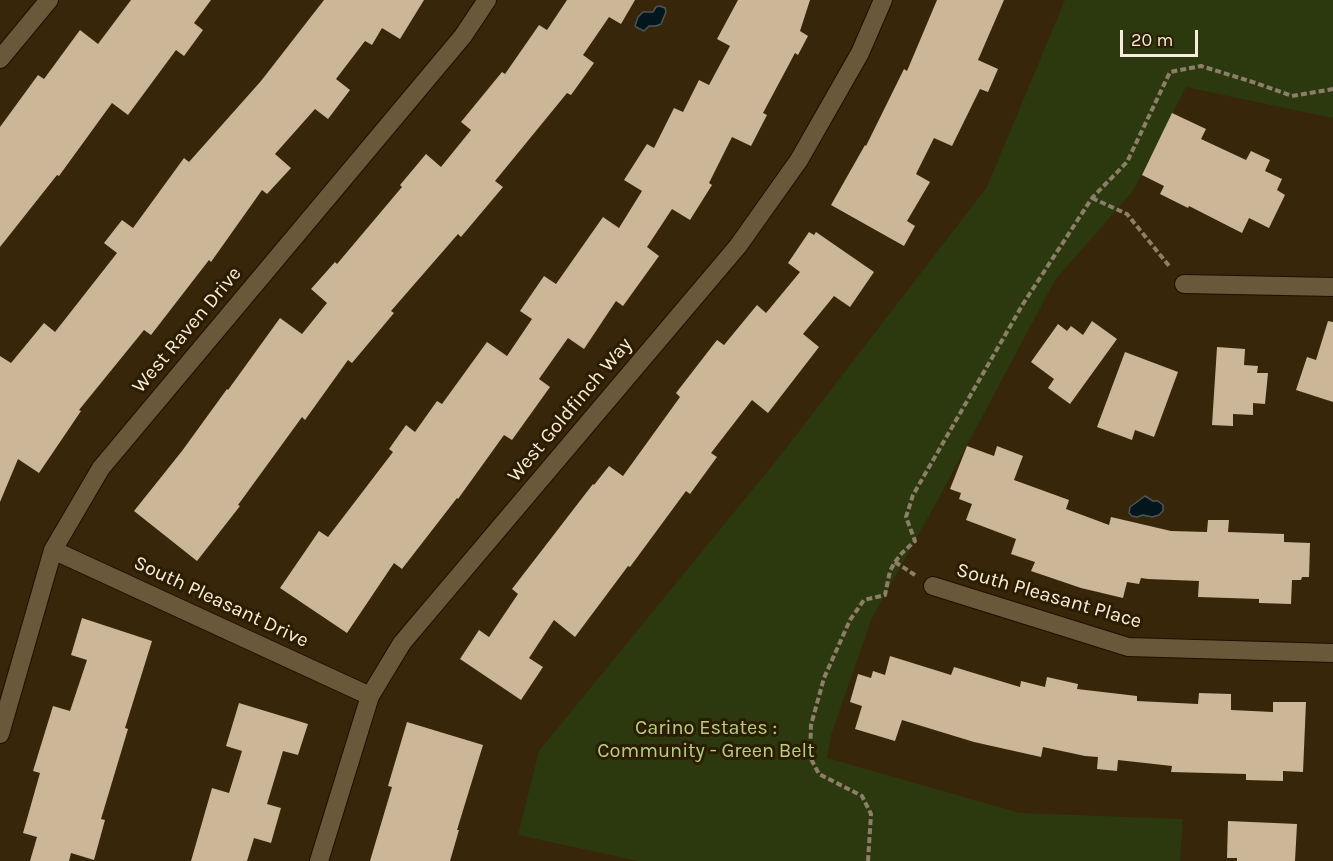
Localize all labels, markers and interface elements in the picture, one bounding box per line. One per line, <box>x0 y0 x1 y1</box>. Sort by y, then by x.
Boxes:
scale bar <box>1123 18 1201 56</box>
text: 20 m <box>1131 29 1173 51</box>
street label: West Raven Drive <box>127 262 247 398</box>
street label: West Goldfinch Way <box>503 333 637 487</box>
street label: South Pleasant Drive <box>130 551 312 653</box>
street label: South Pleasant Place <box>954 558 1144 634</box>
park label: Carino Estates : Community - Green Belt <box>597 716 815 763</box>

